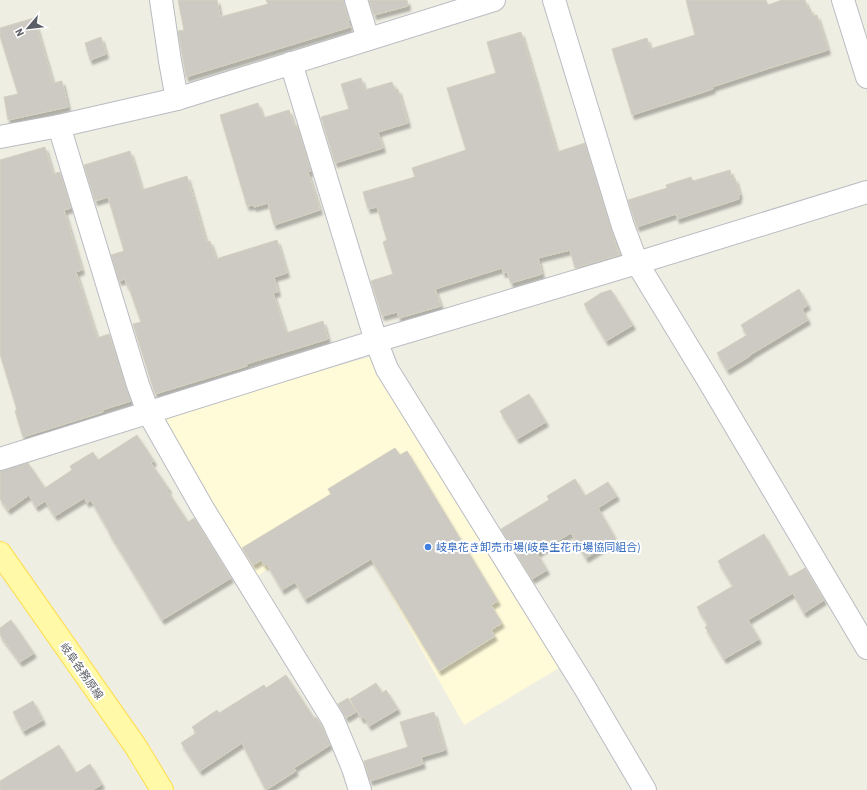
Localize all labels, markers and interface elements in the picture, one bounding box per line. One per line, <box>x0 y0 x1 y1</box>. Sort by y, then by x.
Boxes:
north arrow <box>8 8 48 48</box>
text: N <box>11 26 28 39</box>
place label: 岐阜花き卸売市場(岐阜生花市場協同組合) <box>436 540 641 555</box>
marker: 岐阜花き卸売市場(岐阜生花市場協同組合) <box>423 542 433 552</box>
street label: 岐阜各務原線 <box>57 640 107 703</box>

